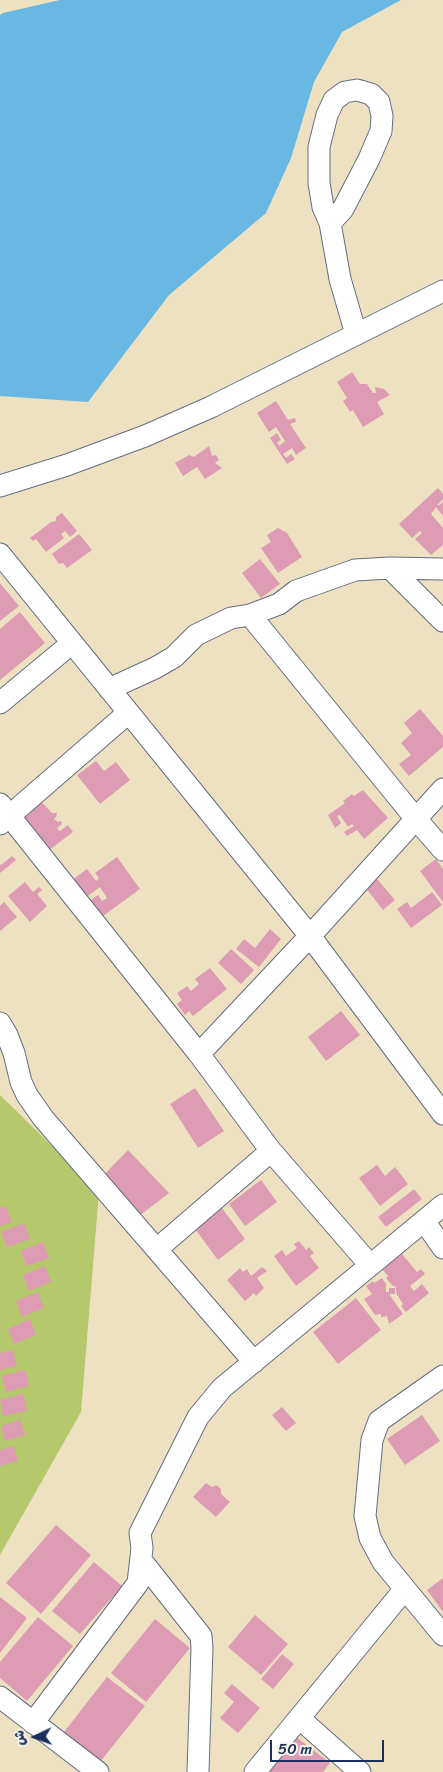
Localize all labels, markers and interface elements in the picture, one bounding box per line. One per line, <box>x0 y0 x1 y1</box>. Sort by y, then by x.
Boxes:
north arrow <box>10 1712 60 1762</box>
text: ش <box>7 1729 32 1746</box>
scale bar <box>273 1730 387 1762</box>
text: 50 m <box>278 1736 312 1762</box>

